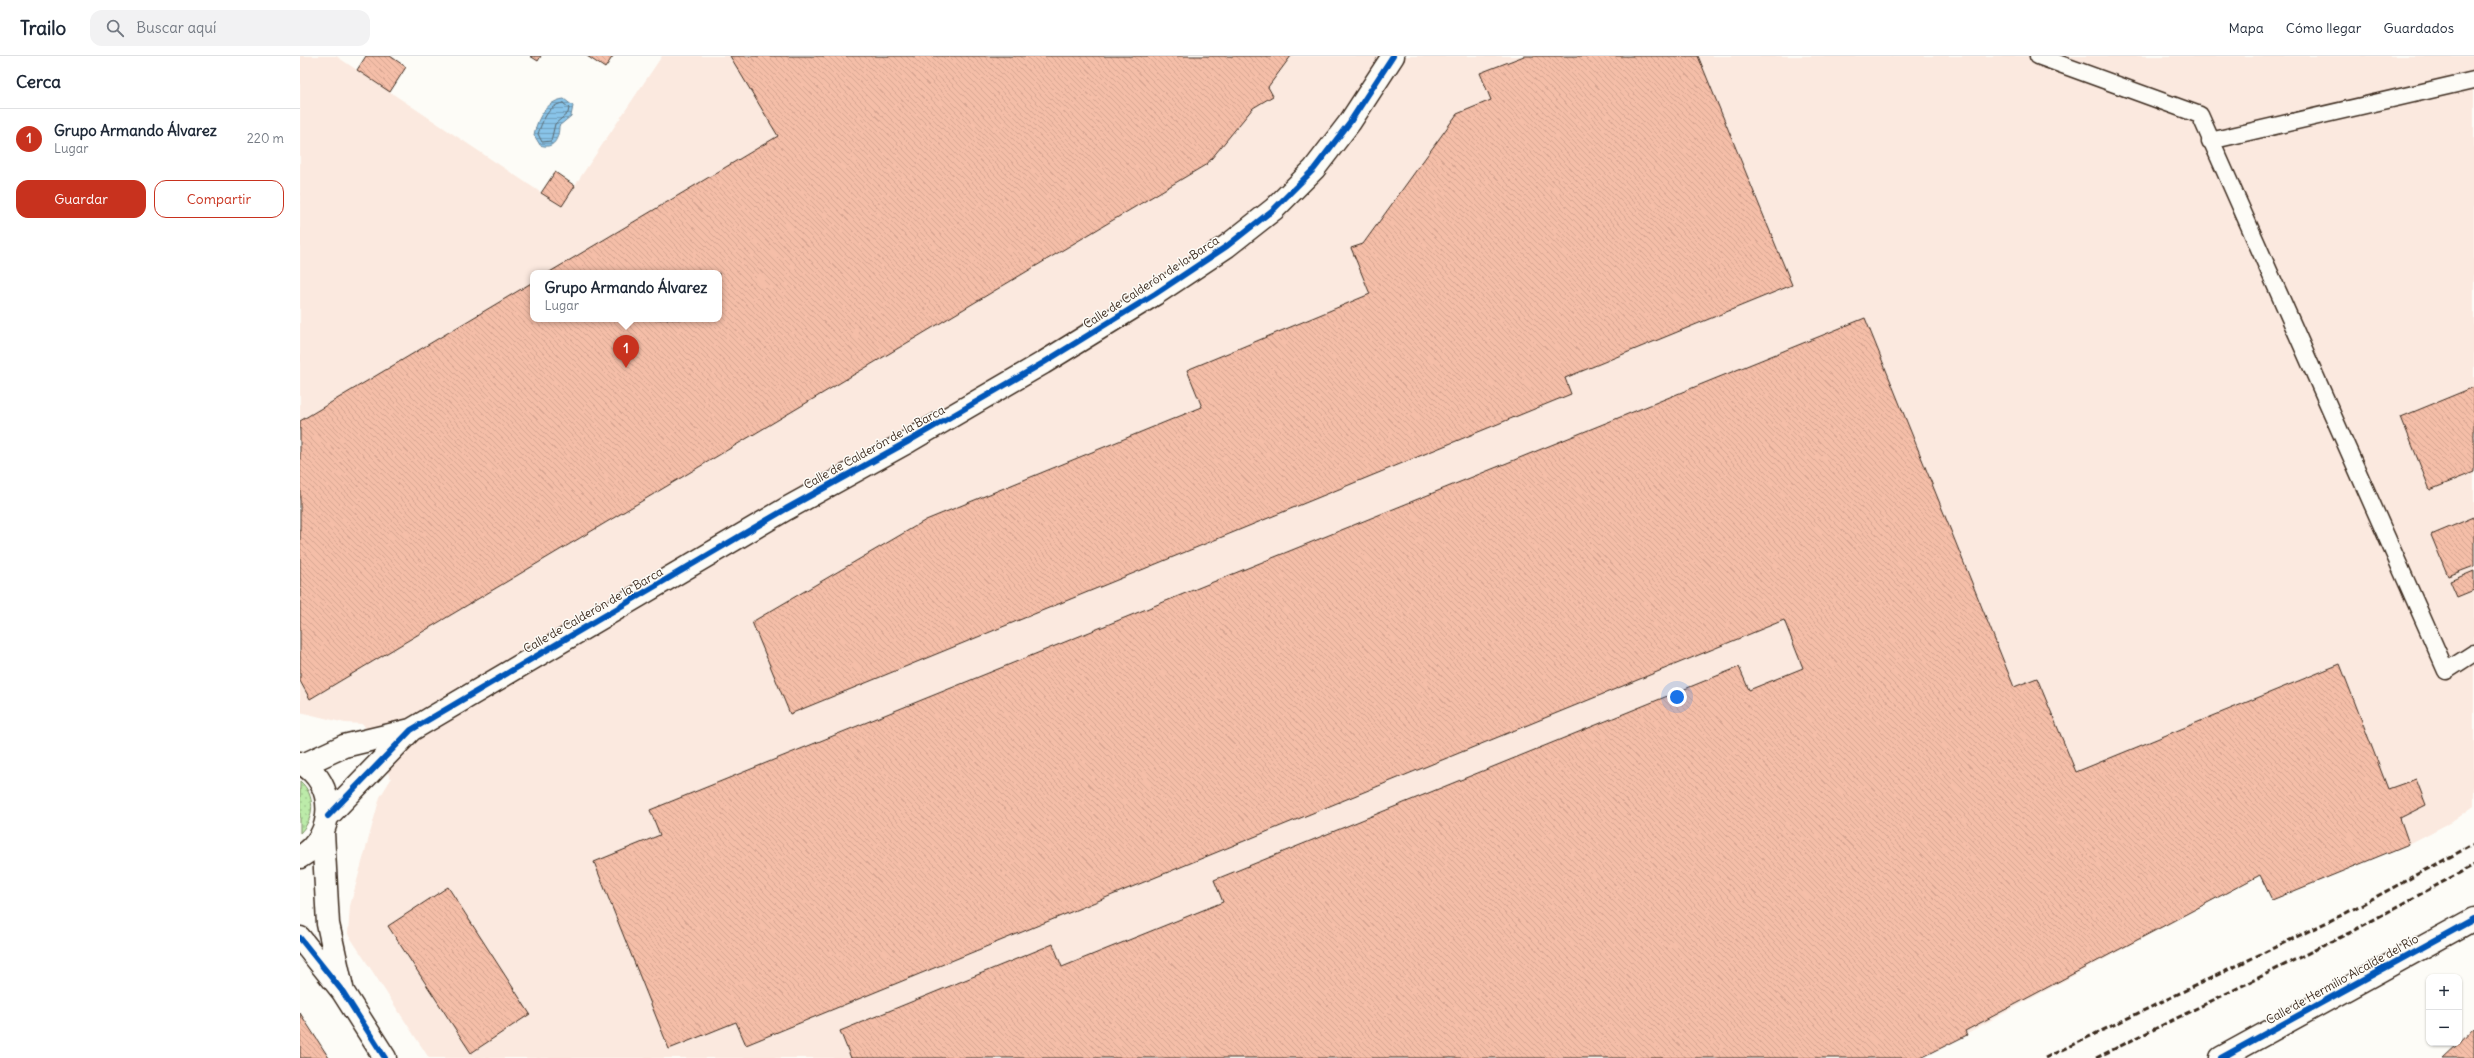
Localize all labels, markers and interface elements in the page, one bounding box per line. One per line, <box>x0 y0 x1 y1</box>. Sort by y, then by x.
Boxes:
search box <box>90 10 370 46</box>
text: Trailo <box>20 16 66 40</box>
icon: search <box>104 17 126 39</box>
text: Buscar aquí <box>136 18 216 37</box>
text: Mapa <box>2229 19 2264 37</box>
text: Cómo llegar <box>2286 19 2362 37</box>
text: Guardados <box>2384 19 2454 37</box>
text: Cerca <box>16 71 61 93</box>
text: Grupo Armando Álvarez <box>54 121 217 140</box>
text: 1 <box>26 130 32 147</box>
text: 220 m <box>247 130 284 147</box>
text: Lugar <box>54 140 88 157</box>
button: Guardar <box>16 180 146 218</box>
button: Compartir <box>154 180 284 218</box>
street label: Calle de Calderón de la Barca <box>1080 232 1222 332</box>
popup <box>530 270 722 322</box>
text: Grupo Armando Álvarez <box>545 278 707 297</box>
text: Lugar <box>545 297 579 314</box>
pin: 1 <box>613 335 639 368</box>
street label: Calle de Calderón de la Barca <box>801 402 947 492</box>
street label: Calle de Calderón de la Barca <box>520 564 666 656</box>
your location <box>1667 687 1687 707</box>
street label: Calle de Hermilio Alcalde del Río <box>2263 931 2421 1027</box>
map controls <box>2426 974 2462 1046</box>
button: + <box>2426 974 2462 1010</box>
button: − <box>2426 1010 2462 1046</box>

